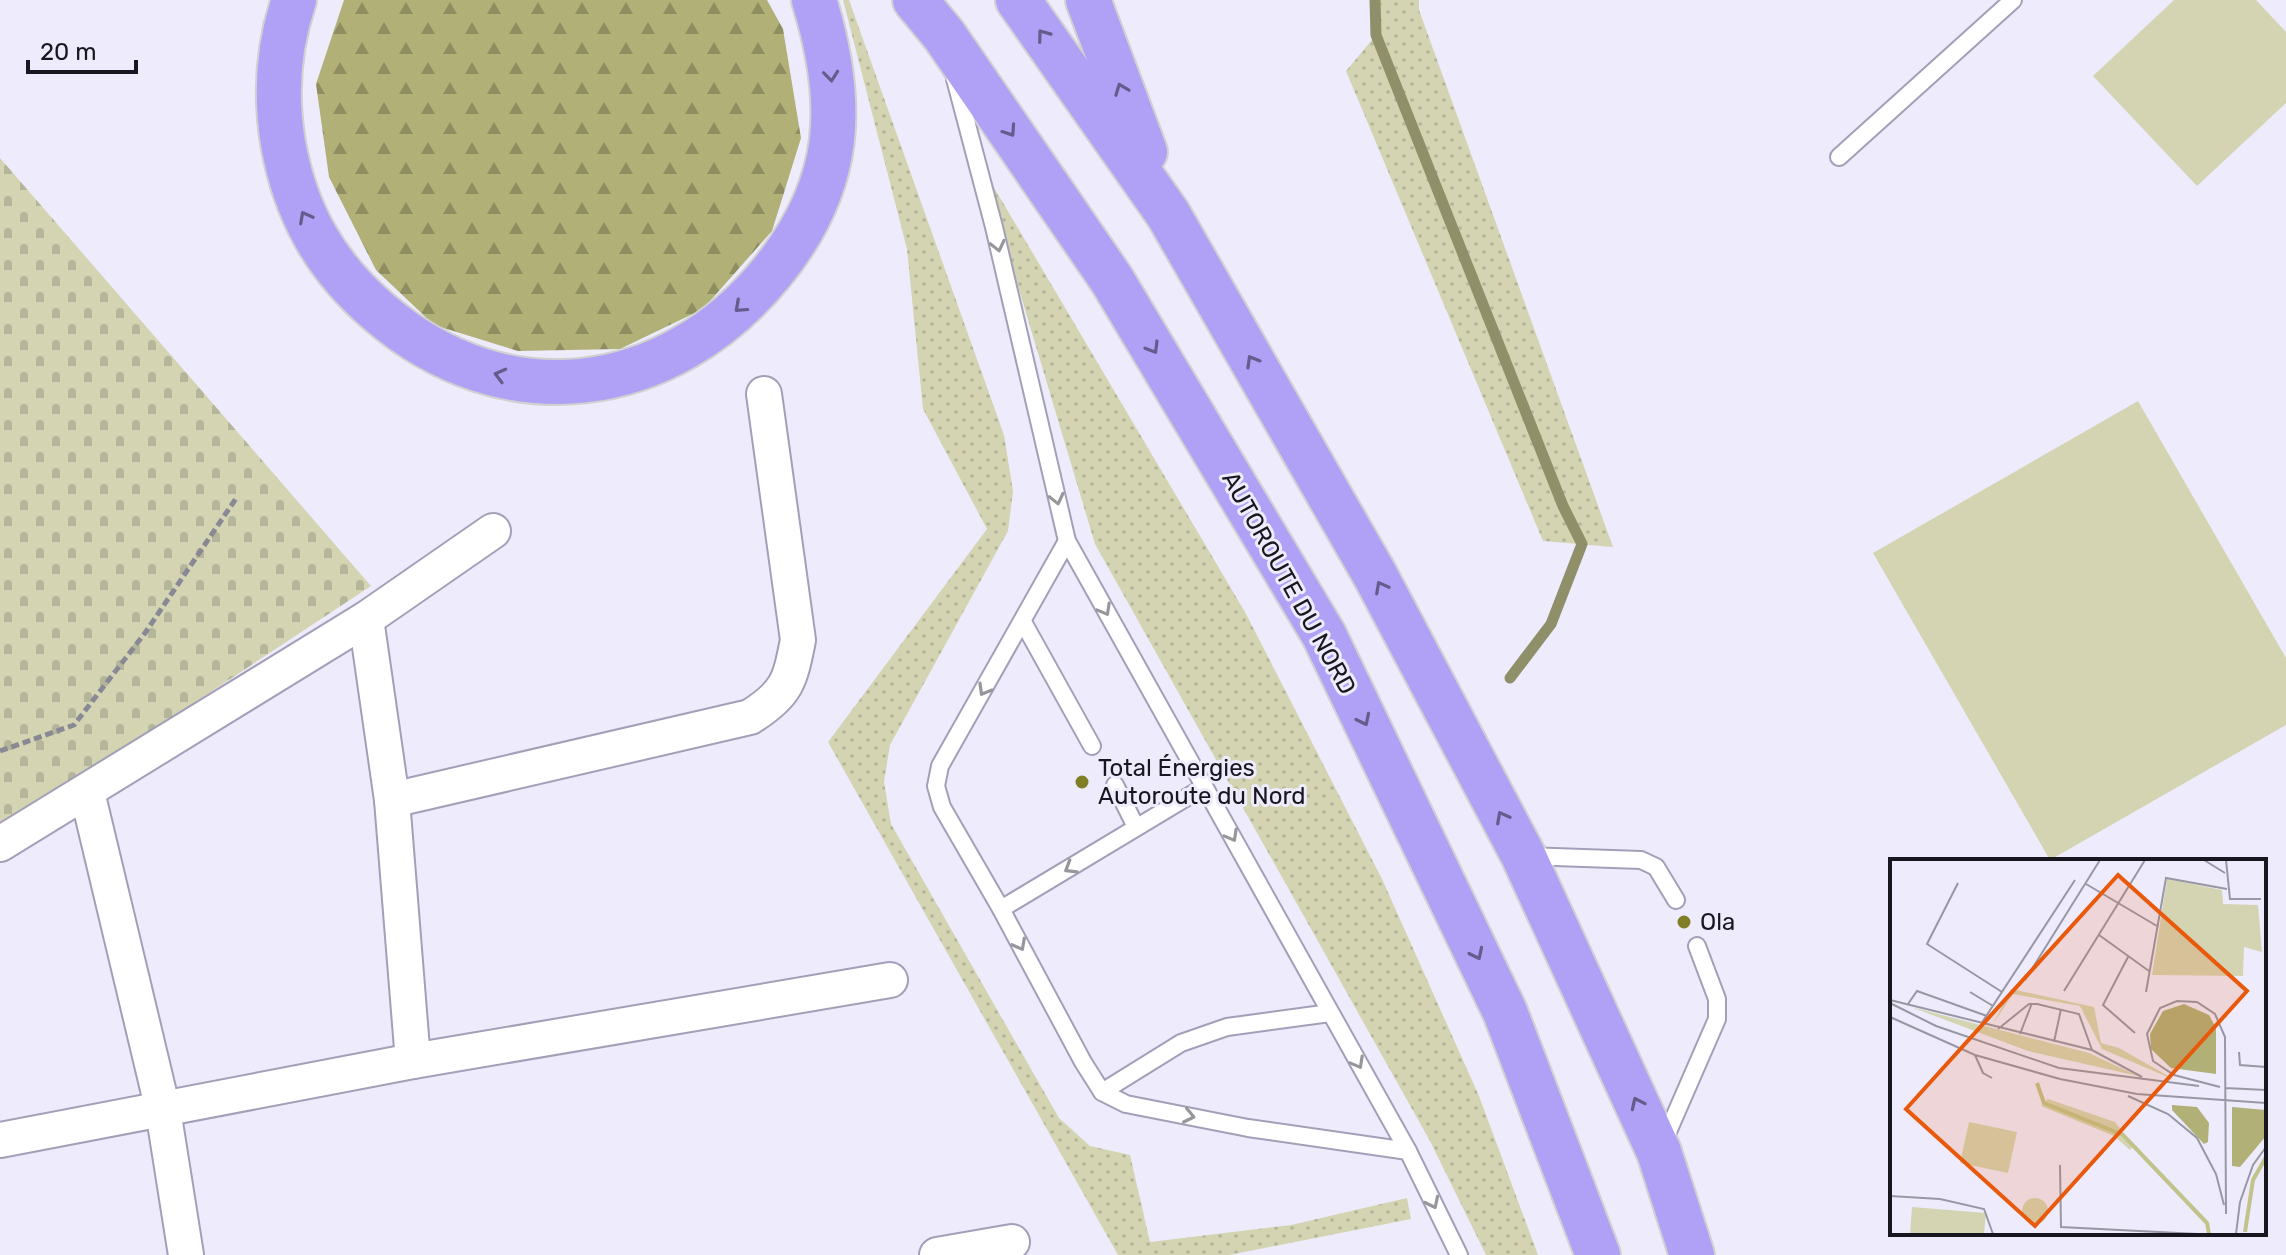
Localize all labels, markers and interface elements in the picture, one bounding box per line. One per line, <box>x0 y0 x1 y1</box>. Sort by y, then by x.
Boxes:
scale bar <box>28 24 136 74</box>
one-way arrow <box>1038 30 1053 44</box>
text: 20 m <box>40 38 97 66</box>
one-way arrow <box>823 70 840 83</box>
one-way arrow <box>1114 82 1131 96</box>
one-way arrow <box>1000 123 1015 137</box>
one-way arrow <box>299 211 314 225</box>
one-way arrow <box>989 239 1006 252</box>
one-way arrow <box>735 298 750 312</box>
one-way arrow <box>1143 339 1159 354</box>
one-way arrow <box>1247 355 1262 369</box>
one-way arrow <box>494 368 508 384</box>
street label: AUTOROUTE DU NORD <box>1216 467 1362 699</box>
one-way arrow <box>1048 492 1065 506</box>
one-way arrow <box>1376 581 1391 596</box>
one-way arrow <box>1095 601 1111 615</box>
one-way arrow <box>978 681 994 696</box>
one-way arrow <box>1354 712 1370 727</box>
place label: Total Énergies Autoroute du Nord <box>1098 754 1306 810</box>
marker: Total Énergies Autoroute du Nord <box>1073 773 1091 791</box>
one-way arrow <box>1497 811 1512 826</box>
one-way arrow <box>1222 828 1238 842</box>
one-way arrow <box>1064 858 1079 873</box>
inset map <box>1890 859 2266 1235</box>
place label: Ola <box>1700 908 1735 936</box>
marker: Ola <box>1675 913 1693 931</box>
one-way arrow <box>1010 936 1026 950</box>
one-way arrow <box>1467 946 1483 961</box>
one-way arrow <box>1349 1055 1364 1070</box>
one-way arrow <box>1631 1097 1647 1111</box>
one-way arrow <box>1182 1107 1196 1124</box>
one-way arrow <box>1423 1195 1439 1209</box>

